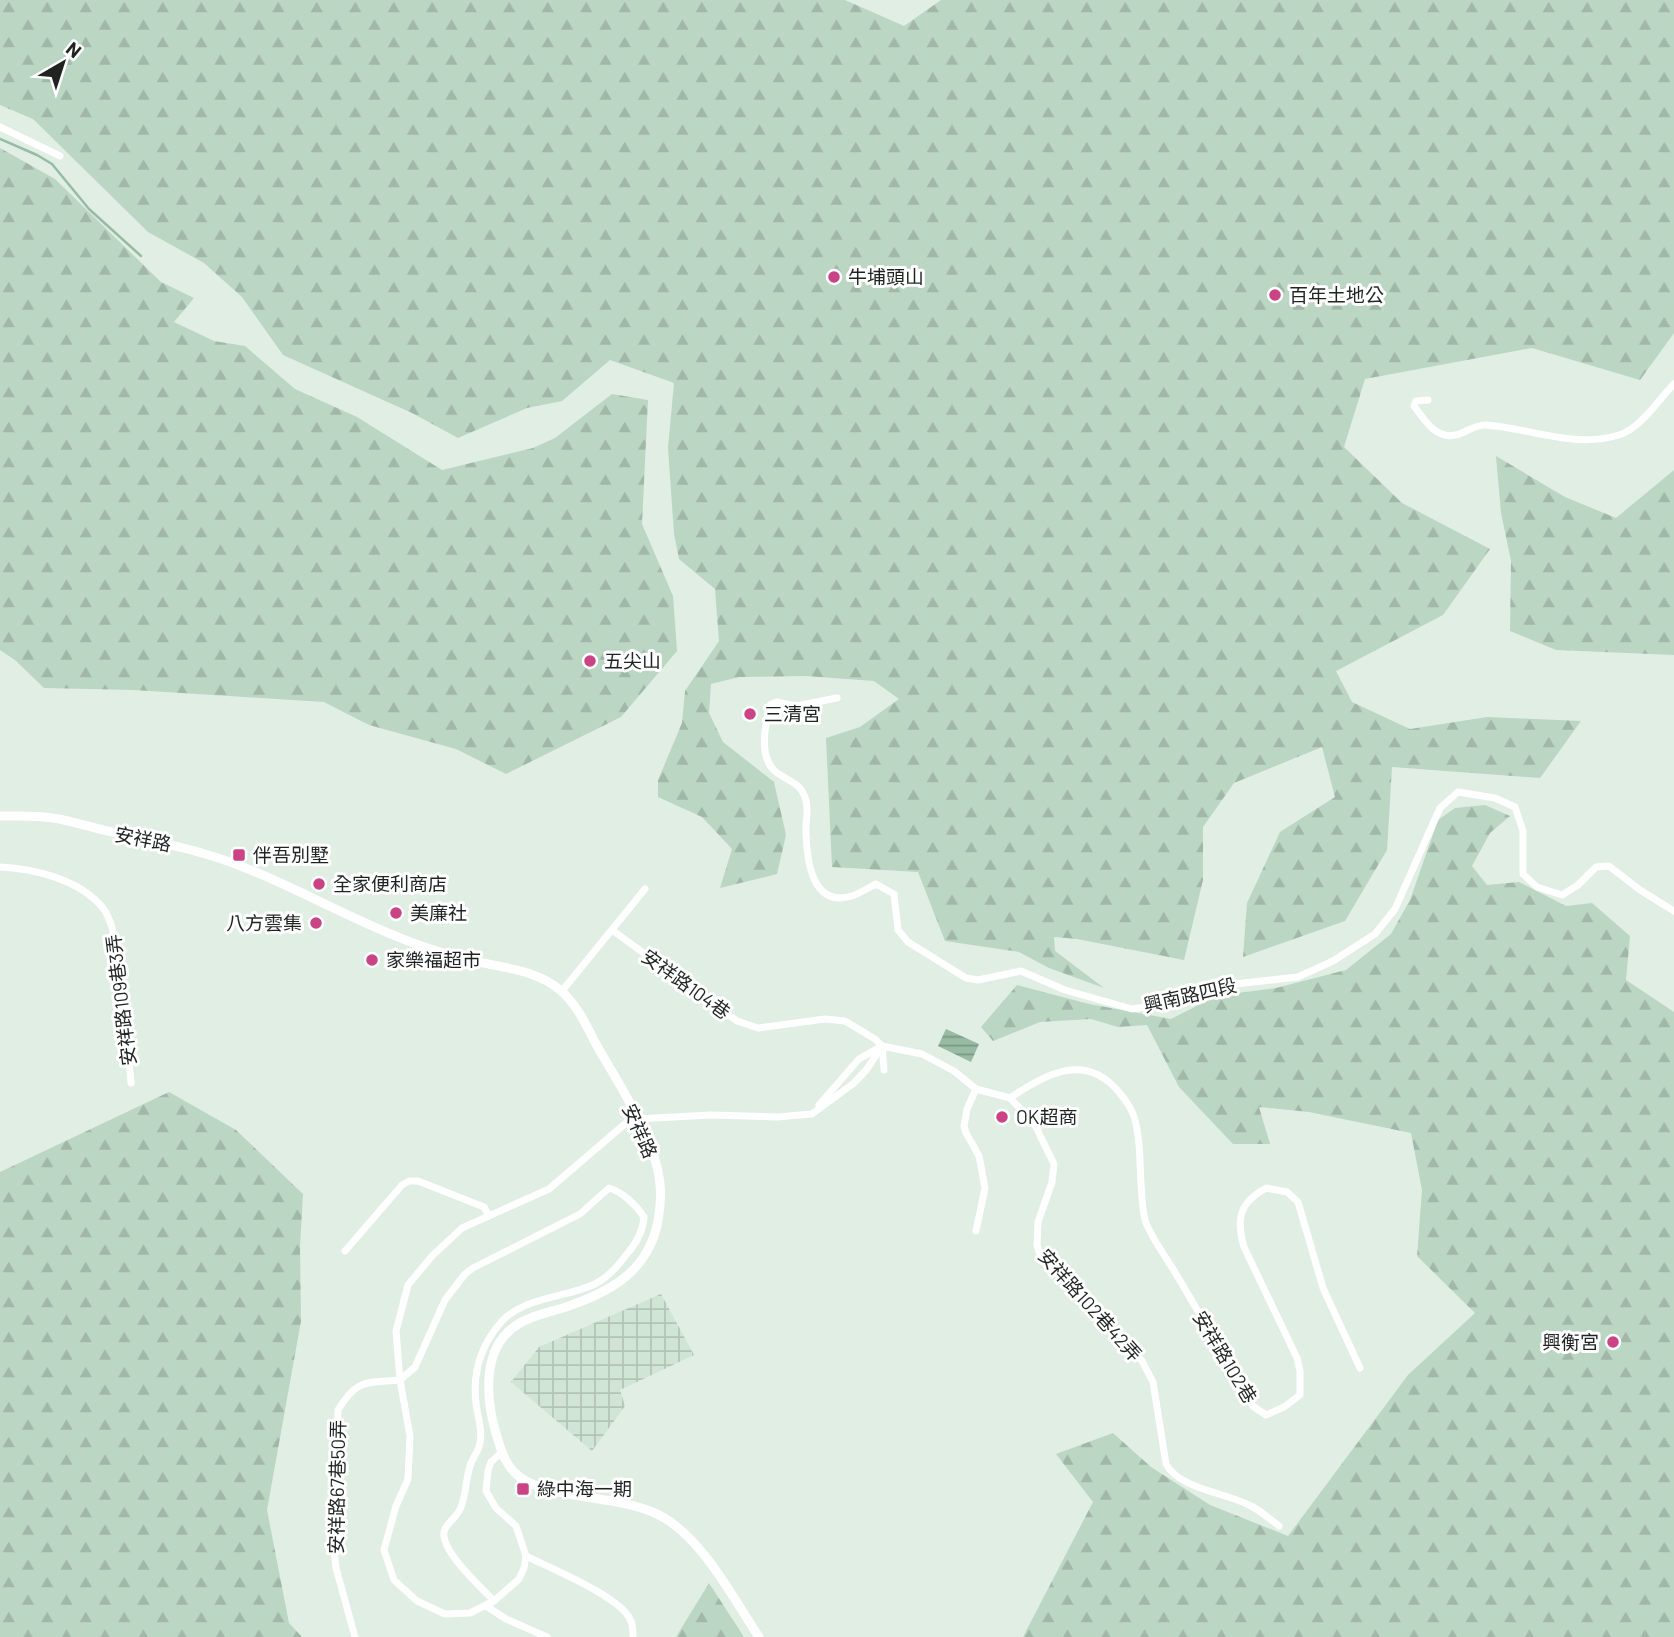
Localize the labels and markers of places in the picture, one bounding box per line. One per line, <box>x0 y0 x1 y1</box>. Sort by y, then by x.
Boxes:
place label: 牛埔頭山 <box>848 265 924 288</box>
marker: 牛埔頭山 <box>826 269 842 285</box>
place label: 百年土地公 <box>1289 283 1384 306</box>
marker: 百年土地公 <box>1267 287 1283 303</box>
place label: 五尖山 <box>604 649 661 672</box>
marker: 五尖山 <box>582 653 598 669</box>
place label: 三清宮 <box>764 702 821 725</box>
marker: 三清宮 <box>742 706 758 722</box>
place label: 伴吾別墅 <box>253 843 329 866</box>
marker: 伴吾別墅 <box>231 847 247 863</box>
place label: 全家便利商店 <box>333 872 447 895</box>
marker: 全家便利商店 <box>311 876 327 892</box>
place label: 美廉社 <box>410 901 467 924</box>
marker: 美廉社 <box>388 905 404 921</box>
place label: 八方雲集 <box>226 911 302 934</box>
marker: 八方雲集 <box>308 915 324 931</box>
place label: 家樂福超市 <box>386 948 481 971</box>
marker: 家樂福超市 <box>364 952 380 968</box>
place label: OK超商 <box>1016 1105 1077 1128</box>
marker: OK超商 <box>994 1109 1010 1125</box>
place label: 興衡宮 <box>1542 1330 1599 1353</box>
marker: 興衡宮 <box>1605 1334 1621 1350</box>
place label: 綠中海一期 <box>537 1477 632 1500</box>
marker: 綠中海一期 <box>515 1481 531 1497</box>

